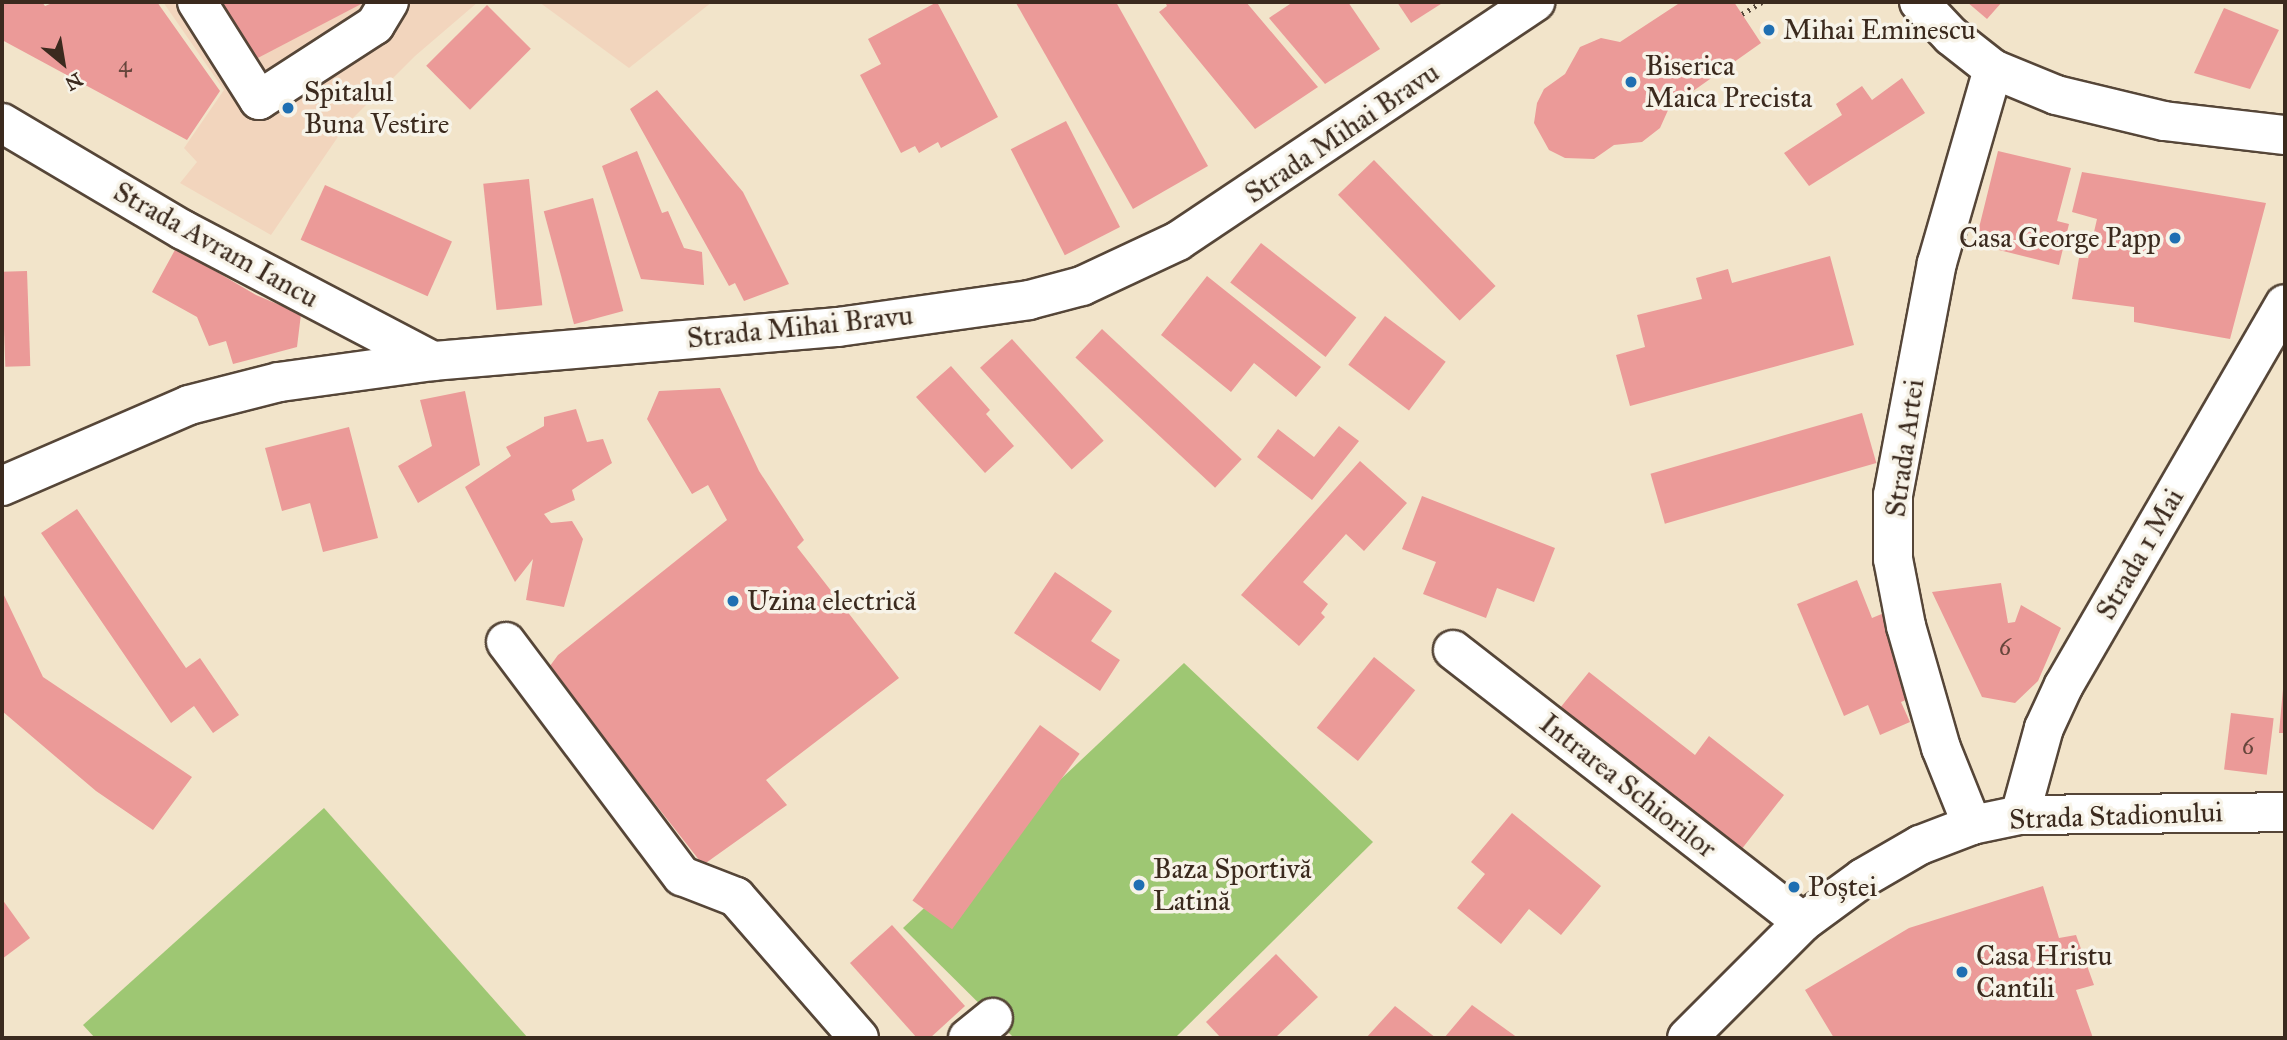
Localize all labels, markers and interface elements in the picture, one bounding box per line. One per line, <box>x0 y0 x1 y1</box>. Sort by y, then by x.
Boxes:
place label: Mihai Eminescu <box>1783 13 1976 47</box>
marker: Mihai Eminescu <box>1761 22 1777 38</box>
north arrow <box>28 28 98 98</box>
place label: Biserica Maica Precista <box>1645 49 1812 115</box>
house number: 4 <box>118 51 132 79</box>
street label: Strada Mihai Bravu <box>1239 56 1445 210</box>
text: N <box>61 68 86 96</box>
marker: Biserica Maica Precista <box>1623 74 1639 90</box>
place label: Spitalul Buna Vestire <box>304 75 449 141</box>
marker: Spitalul Buna Vestire <box>278 98 298 118</box>
street label: Strada Avram Iancu <box>108 175 324 315</box>
place label: Casa George Papp <box>1959 221 2161 255</box>
marker: Casa George Papp <box>2167 230 2183 246</box>
street label: Strada Mihai Bravu <box>685 298 915 356</box>
street label: Strada Artei <box>1879 377 1931 519</box>
street label: Strada 1 Mai <box>2089 482 2191 626</box>
place label: Uzina electrică <box>747 584 916 618</box>
marker: Uzina electrică <box>725 593 741 609</box>
house number: 6 <box>1999 634 2011 662</box>
street label: Intrarea Schiorilor <box>1533 707 1723 865</box>
house number: 6 <box>2242 733 2254 761</box>
street label: Strada Stadionului <box>2008 795 2224 837</box>
place label: Baza Sportivă Latină <box>1153 852 1311 918</box>
place label: Poștei <box>1808 870 1877 904</box>
marker: Baza Sportivă Latină <box>1131 877 1147 893</box>
marker: Poștei <box>1786 879 1802 895</box>
place label: Casa Hristu Cantili <box>1976 939 2112 1005</box>
marker: Casa Hristu Cantili <box>1954 964 1970 980</box>

